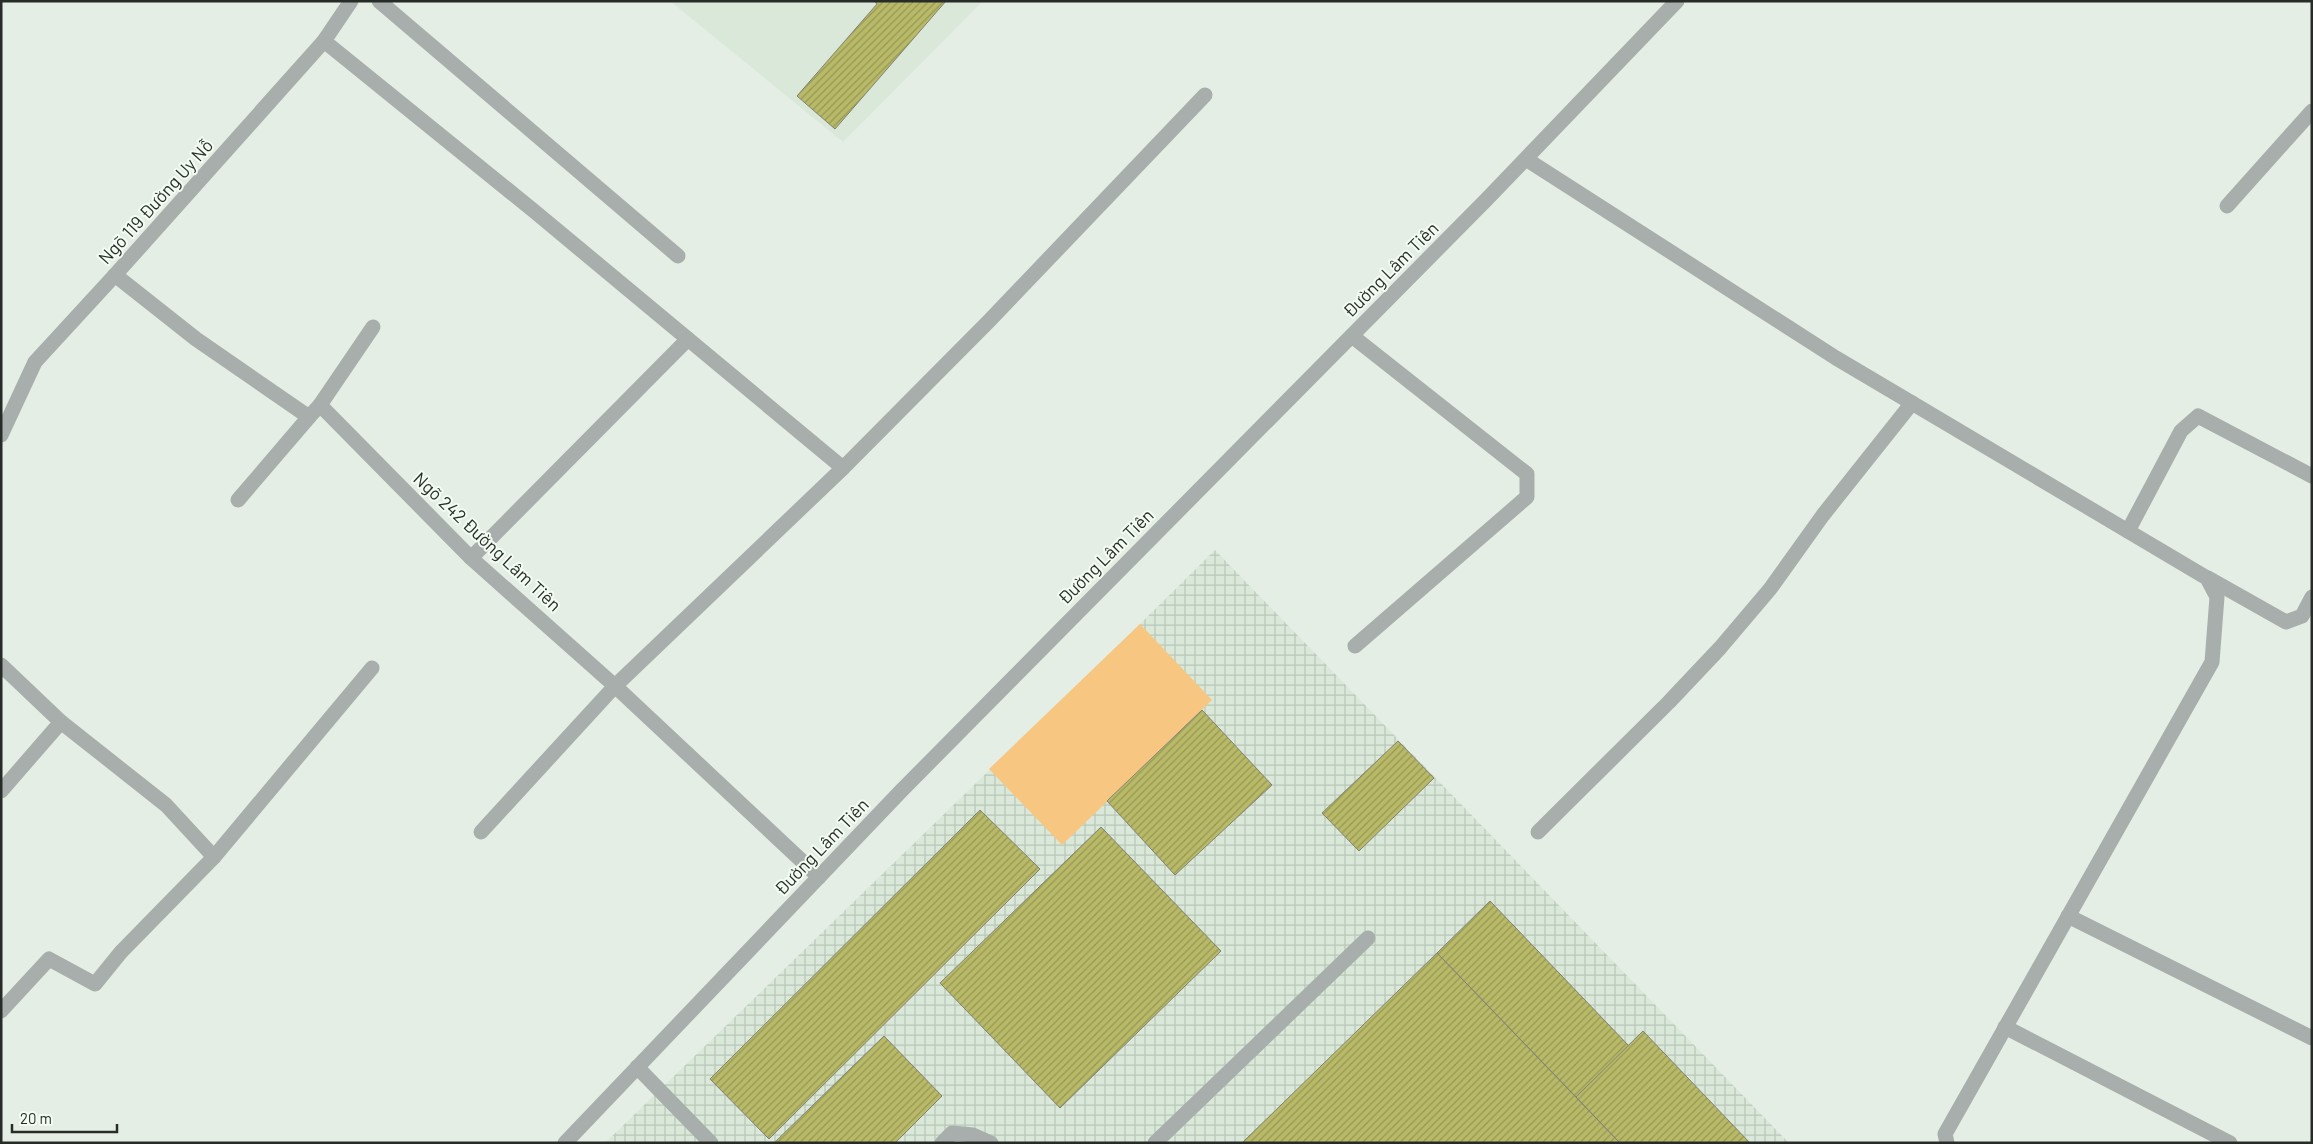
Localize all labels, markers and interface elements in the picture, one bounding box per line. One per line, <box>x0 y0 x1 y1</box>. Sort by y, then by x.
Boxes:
street label: Ngõ 119 Đường Uy Nỗ <box>93 134 217 268</box>
street label: Đường Lâm Tiên <box>1338 217 1443 322</box>
street label: Ngõ 242 Đường Lâm Tiên <box>409 467 566 615</box>
street label: Đường Lâm Tiên <box>1053 504 1158 609</box>
street label: Đường Lâm Tiên <box>770 793 873 899</box>
scale bar <box>12 1102 118 1134</box>
text: 20 m <box>20 1109 52 1127</box>

